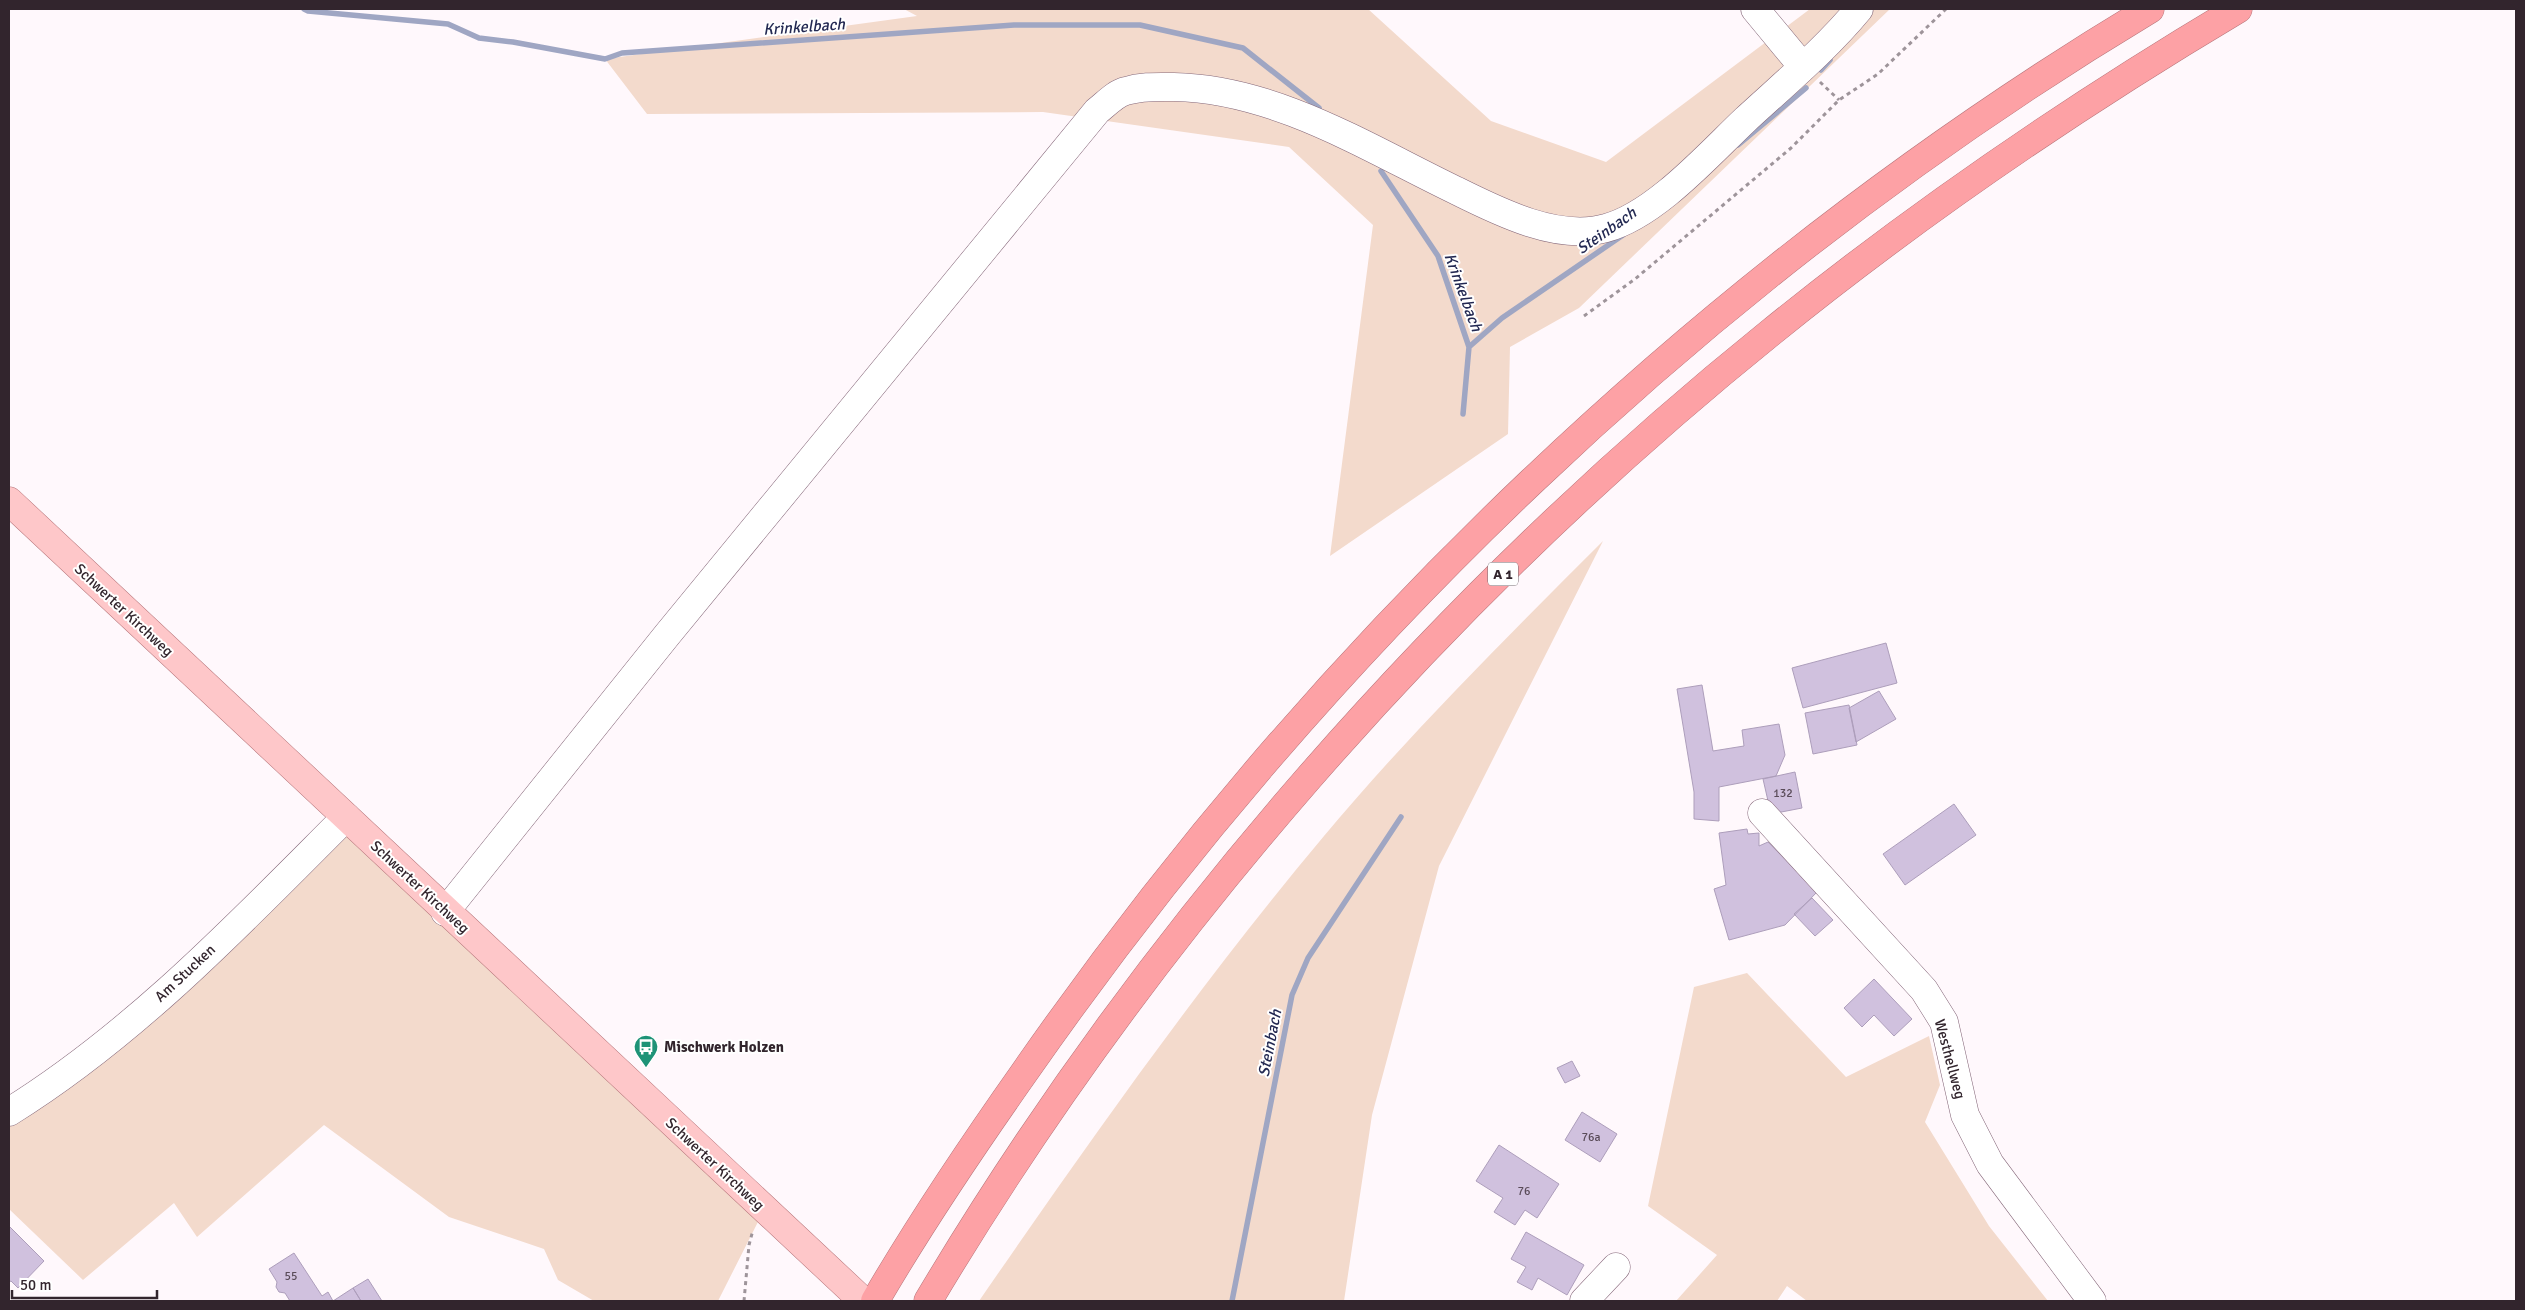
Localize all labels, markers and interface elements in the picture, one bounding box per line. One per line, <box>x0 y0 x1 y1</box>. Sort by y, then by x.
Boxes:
water label: Krinkelbach <box>763 14 847 40</box>
water label: Steinbach <box>1573 202 1641 259</box>
water label: Krinkelbach <box>1440 250 1487 335</box>
street label: Schwerter Kirchweg <box>71 560 177 660</box>
road number: A 1 <box>1488 562 1518 586</box>
house number: 132 <box>1773 786 1793 801</box>
street label: Schwerter Kirchweg <box>367 837 473 937</box>
street label: Am Stucken <box>151 940 219 1006</box>
water label: Steinbach <box>1254 1007 1287 1079</box>
street label: Westhellweg <box>1931 1017 1969 1101</box>
bus stop icon: Mischwerk Holzen <box>633 1034 659 1068</box>
place label: Mischwerk Holzen <box>664 1038 784 1056</box>
street label: Schwerter Kirchweg <box>662 1114 768 1214</box>
house number: 76a <box>1581 1130 1601 1145</box>
house number: 76 <box>1518 1184 1530 1199</box>
scale bar <box>12 1268 158 1300</box>
house number: 55 <box>285 1269 297 1284</box>
text: 50 m <box>20 1276 51 1294</box>

